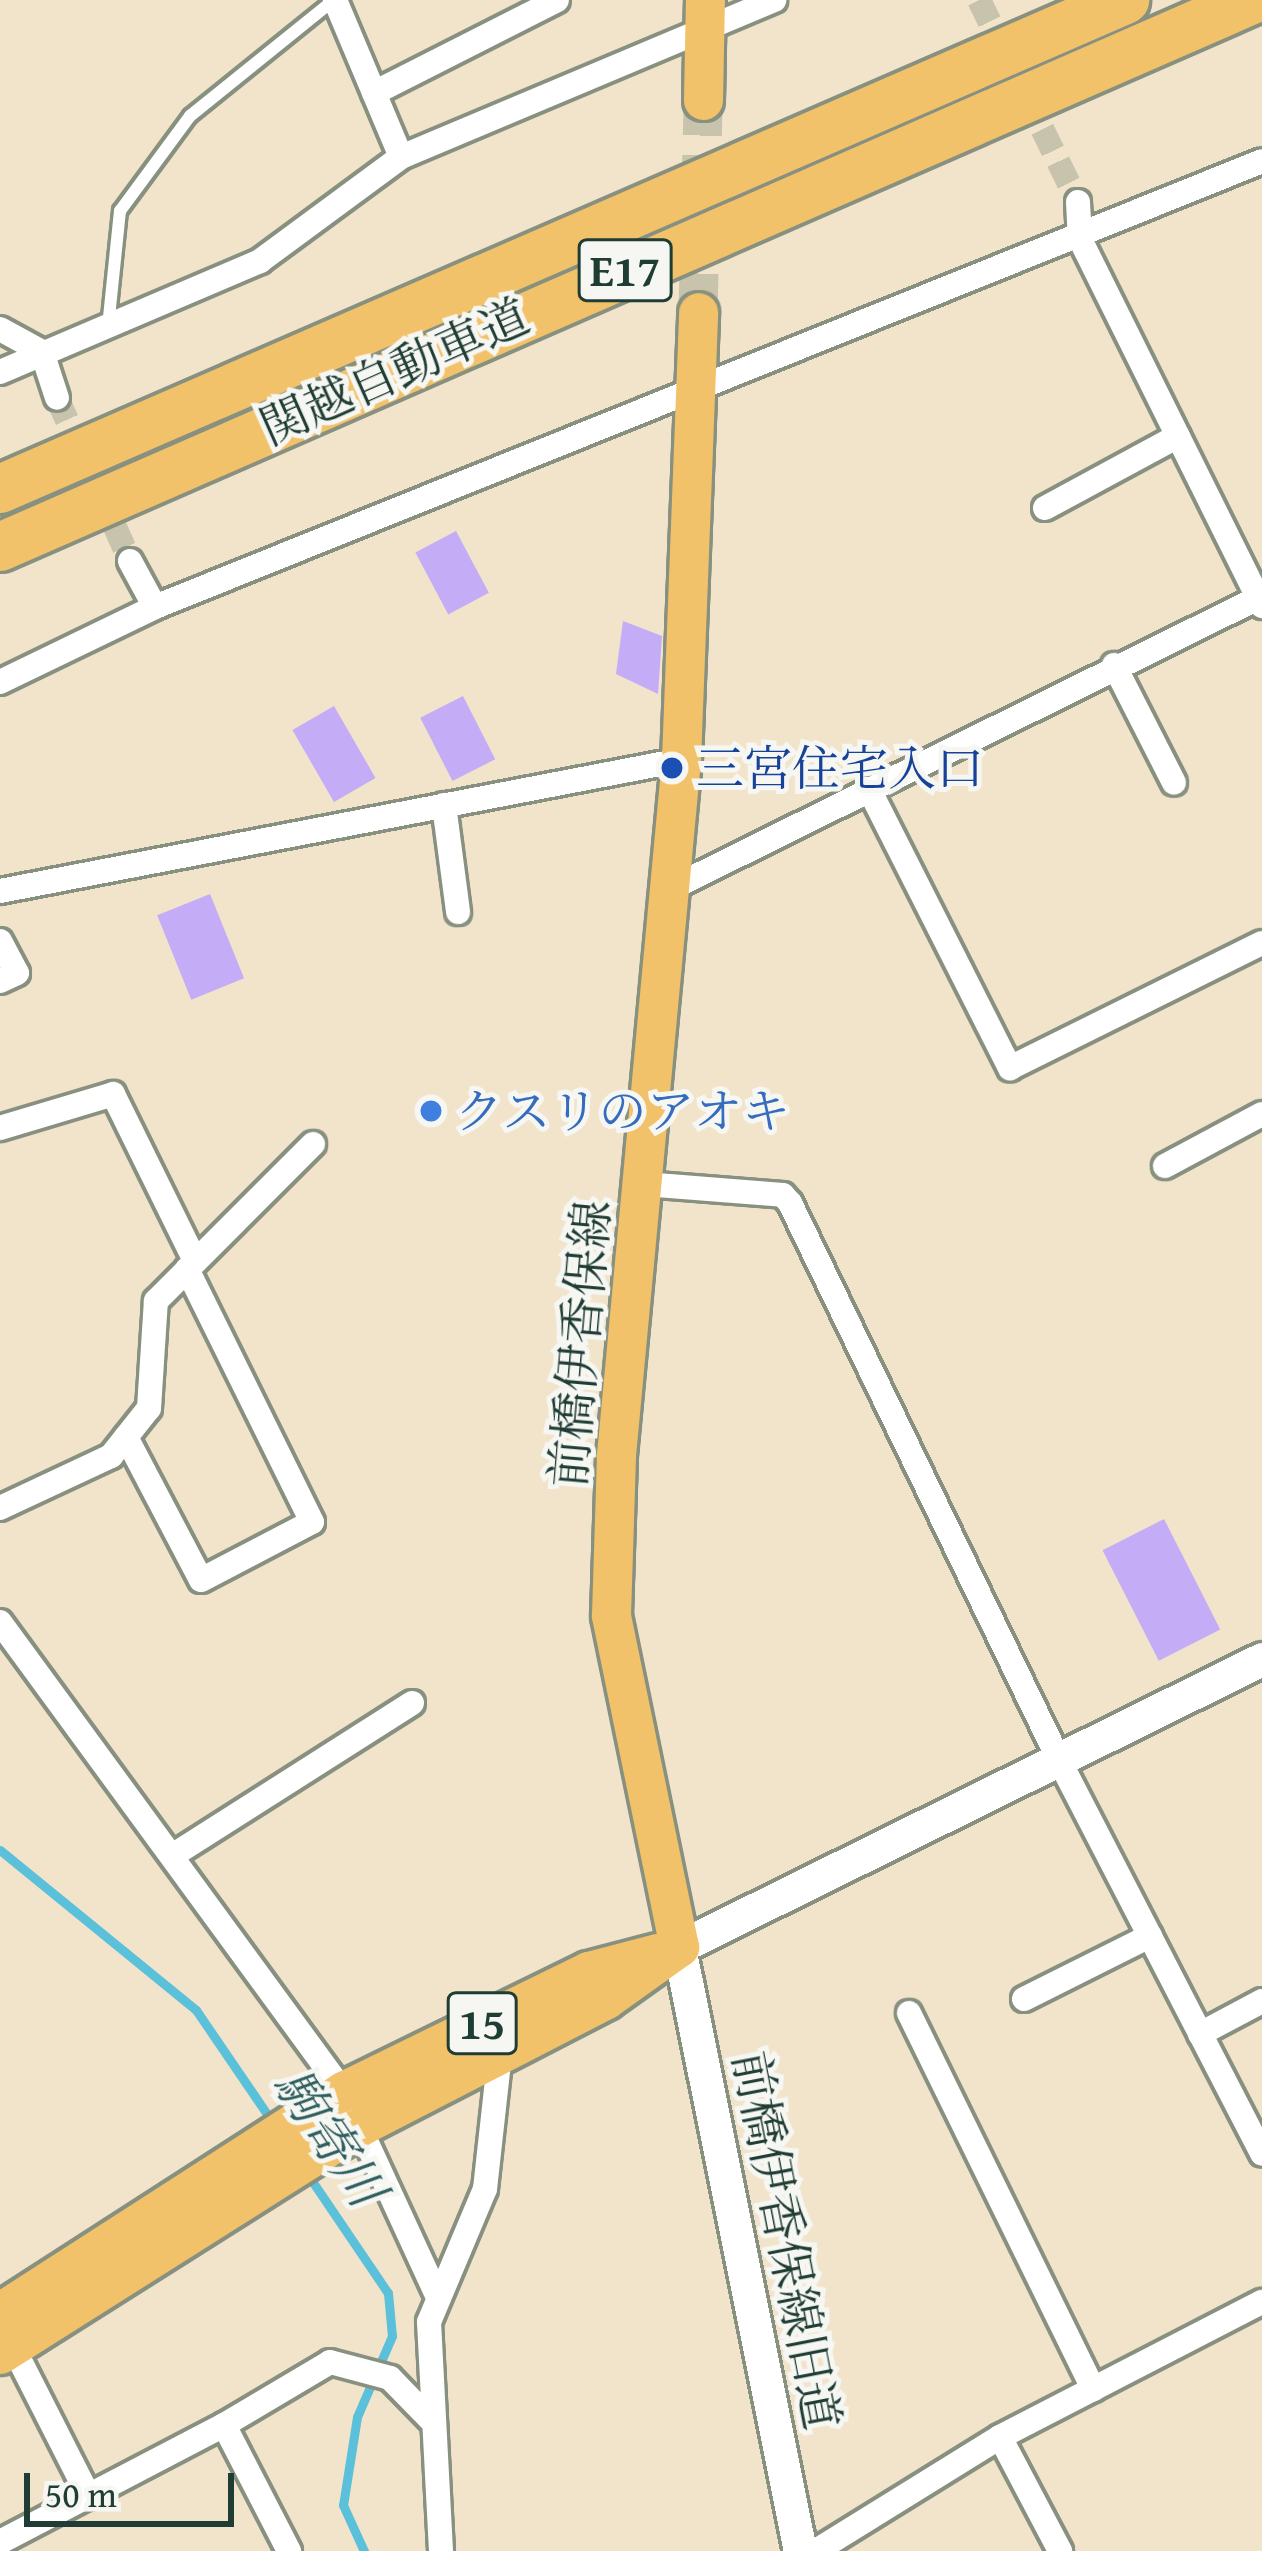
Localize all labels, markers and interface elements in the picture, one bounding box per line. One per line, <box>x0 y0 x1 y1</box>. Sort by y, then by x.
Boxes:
road number: E17 <box>577 231 673 309</box>
street label: 関越自動車道 <box>251 286 537 456</box>
place label: 三宮住宅入口 <box>696 739 984 797</box>
marker: 三宮住宅入口 <box>659 755 685 781</box>
place label: クスリのアオキ <box>455 1082 791 1140</box>
marker: クスリのアオキ <box>418 1098 444 1124</box>
street label: 前橋伊香保線 <box>538 1198 620 1490</box>
road number: 15 <box>446 1984 518 2062</box>
street label: 前橋伊香保線旧道 <box>722 2046 852 2434</box>
water label: 駒寄川 <box>262 2056 398 2218</box>
scale bar <box>30 2449 240 2523</box>
text: 50 m <box>45 2467 117 2520</box>

